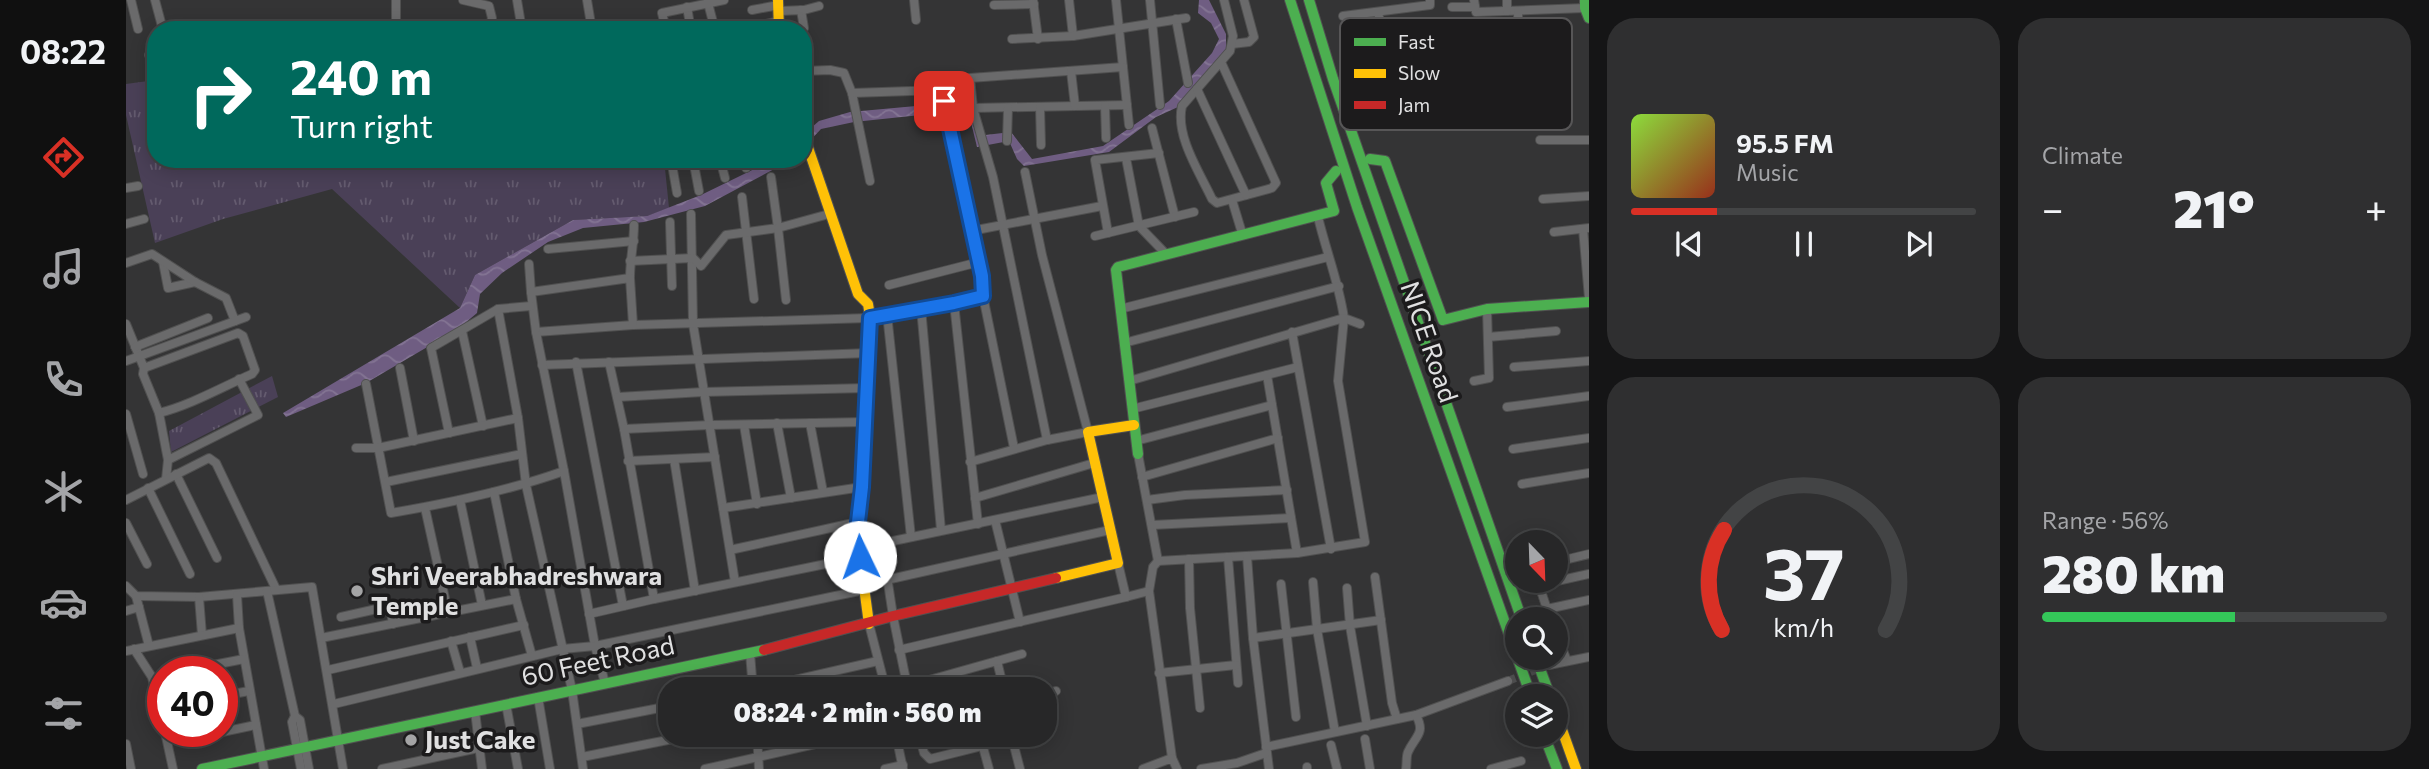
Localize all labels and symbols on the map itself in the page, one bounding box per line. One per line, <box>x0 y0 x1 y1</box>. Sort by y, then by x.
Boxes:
legend <box>1340 18 1572 130</box>
text: Fast <box>1398 30 1435 53</box>
text: Slow <box>1398 61 1440 84</box>
pin <box>914 71 974 131</box>
text: Jam <box>1398 93 1430 116</box>
street label: NICE Road <box>1395 277 1466 406</box>
position arrow <box>823 520 897 594</box>
north arrow <box>1505 530 1568 593</box>
place label: Shri Veerabhadreshwara Temple <box>371 559 662 620</box>
marker: Shri Veerabhadreshwara Temple <box>349 583 365 599</box>
street label: 60 Feet Road <box>518 628 677 691</box>
speed limit sign: 40 <box>147 656 238 747</box>
place label: Just Cake <box>425 723 535 754</box>
marker: Just Cake <box>403 732 419 748</box>

